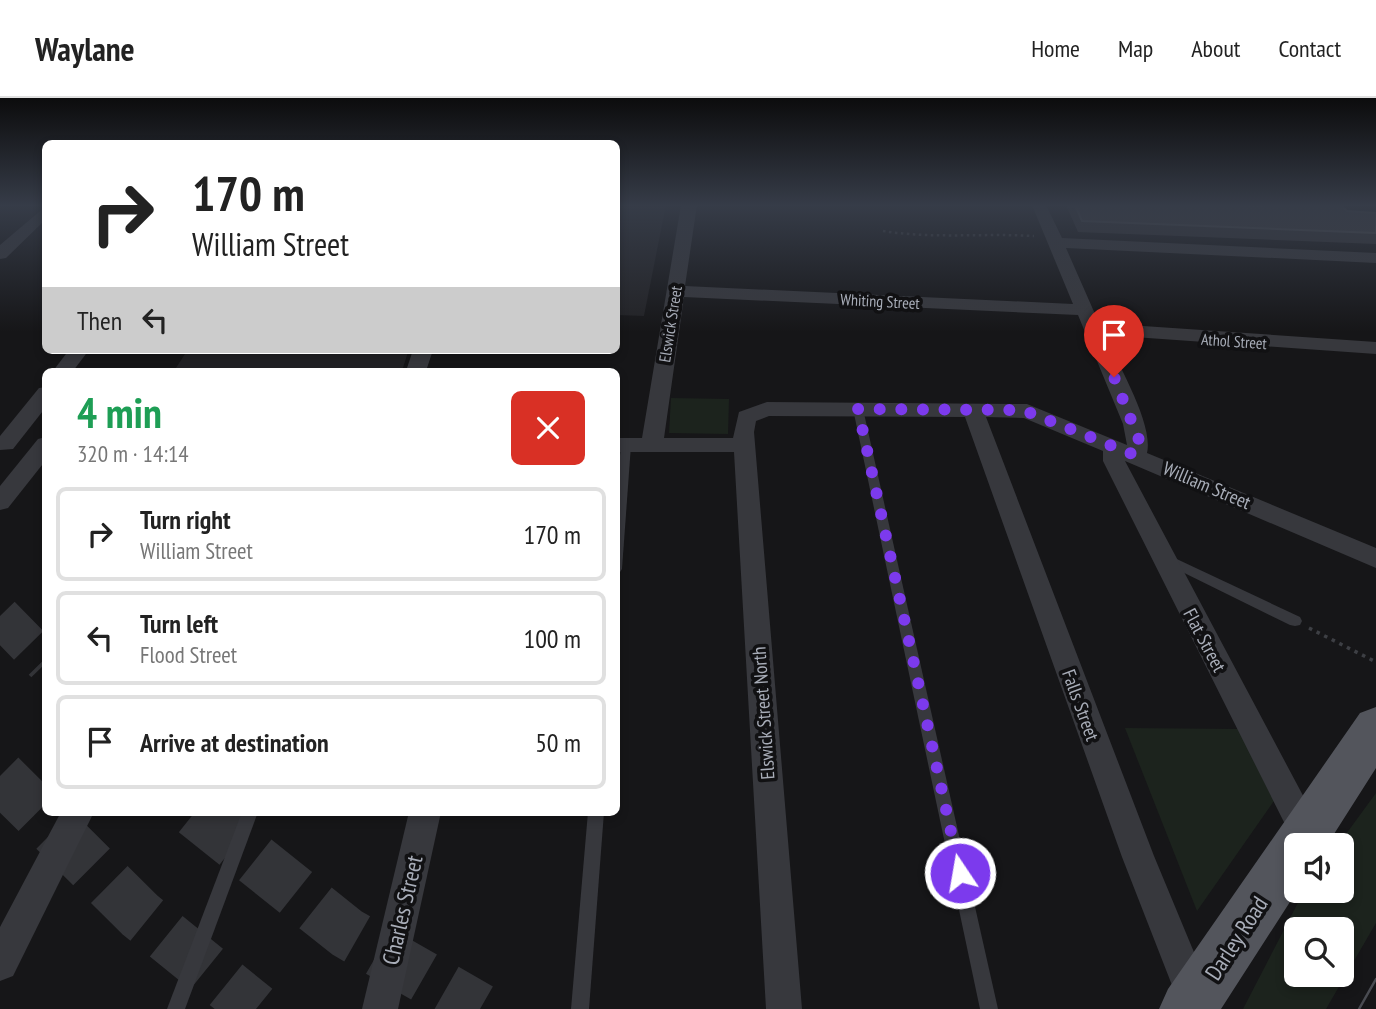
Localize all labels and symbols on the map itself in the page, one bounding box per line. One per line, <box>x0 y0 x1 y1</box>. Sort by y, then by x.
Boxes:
street label: Elswick Street <box>654 284 686 364</box>
street label: Whiting Street <box>840 289 921 313</box>
pin <box>1084 305 1144 377</box>
street label: Athol Street <box>1200 329 1268 353</box>
street label: William Street <box>1159 456 1255 515</box>
street label: Flat Street <box>1178 604 1232 677</box>
street label: Elswick Street North <box>746 646 780 780</box>
street label: Falls Street <box>1057 666 1105 745</box>
position arrow <box>923 836 997 910</box>
street label: Charles Street <box>375 852 429 967</box>
street label: Darley Road <box>1198 891 1274 985</box>

